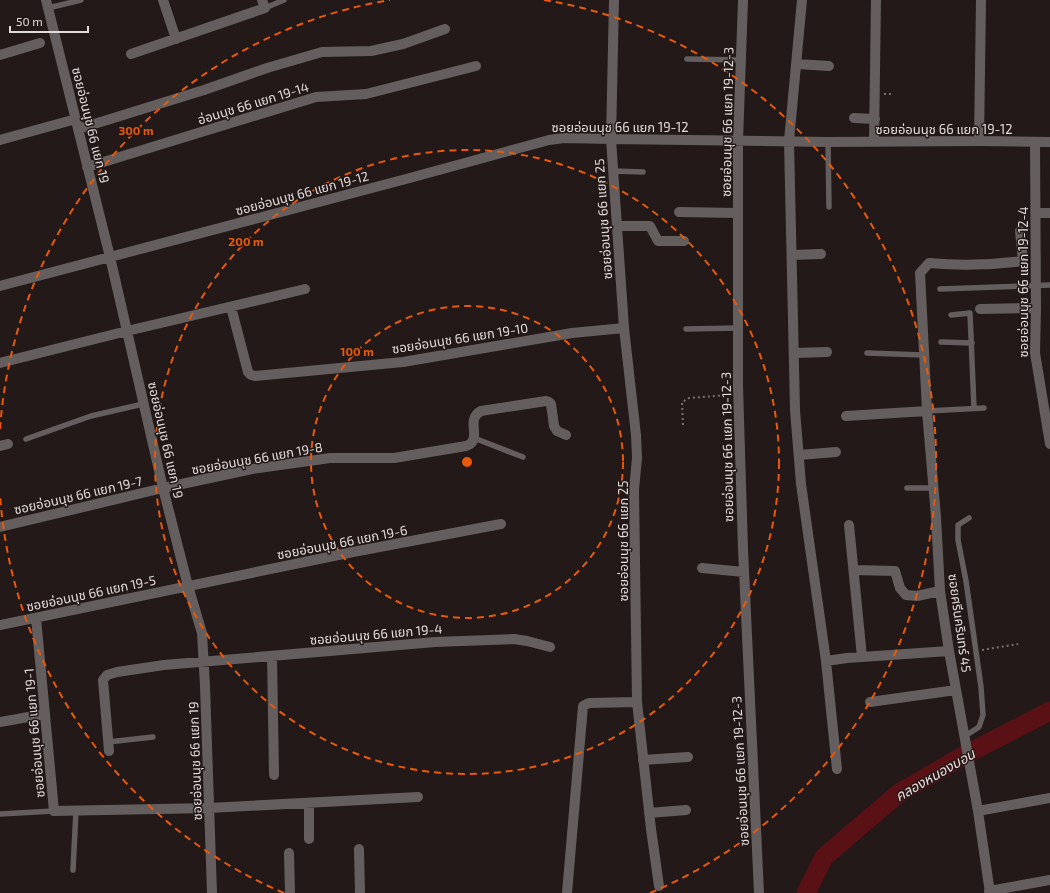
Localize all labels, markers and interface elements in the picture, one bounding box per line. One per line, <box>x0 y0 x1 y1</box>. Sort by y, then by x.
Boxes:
scale bar <box>10 8 88 34</box>
text: 50 m <box>16 14 43 28</box>
street label: ซอยอ่อนนุช 66 แยก 19-12-3 <box>718 47 736 197</box>
street label: ซอยอ่อนนุช 66 แยก 19 <box>69 65 113 185</box>
street label: อ่อนนุช 66 แยก 19-14 <box>196 78 310 128</box>
street label: ซอยอ่อนนุช 66 แยก 19-12 <box>551 119 689 135</box>
street label: ซอยอ่อนนุช 66 แยก 19-12 <box>875 121 1013 137</box>
text: 300 m <box>118 123 154 137</box>
street label: ซอยอ่อนนุช 66 แยก 25 <box>591 158 615 280</box>
street label: ซอยอ่อนนุช 66 แยก 19-12 <box>234 168 370 218</box>
street label: ซอยอ่อนนุช 66 แยก 19-12-4 <box>1015 207 1031 357</box>
text: 200 m <box>228 234 264 248</box>
street label: ซอยอ่อนนุช 66 แยก 19-10 <box>391 319 529 357</box>
text: 100 m <box>340 344 374 358</box>
street label: ซอยอ่อนนุช 66 แยก 19-12-3 <box>718 372 736 522</box>
street label: ซอยอ่อนนุช 66 แยก 19 <box>145 380 187 500</box>
street label: ซอยอ่อนนุช 66 แยก 19-8 <box>190 439 324 477</box>
centre of rings <box>460 455 474 469</box>
street label: ซอยอ่อนนุช 66 แยก 19-7 <box>12 472 144 518</box>
street label: ซอยอ่อนนุช 66 แยก 25 <box>615 481 631 601</box>
street label: ซอยอ่อนนุช 66 แยก 19-6 <box>275 522 409 562</box>
street label: ซอยอ่อนนุช 66 แยก 19-5 <box>25 571 157 615</box>
street label: ซอยศรีนครินทร์ 45 <box>945 573 975 673</box>
street label: ซอยอ่อนนุช 66 แยก 19-4 <box>309 620 443 648</box>
street label: ซอยอ่อนนุช 66 แยก 19-1 <box>20 668 48 798</box>
street label: ซอยอ่อนนุช 66 แยก 19-12-3 <box>728 696 752 846</box>
street label: ซอยอ่อนนุช 66 แยก 19 <box>185 701 205 821</box>
water label: คลองหนองบอน <box>892 744 979 804</box>

